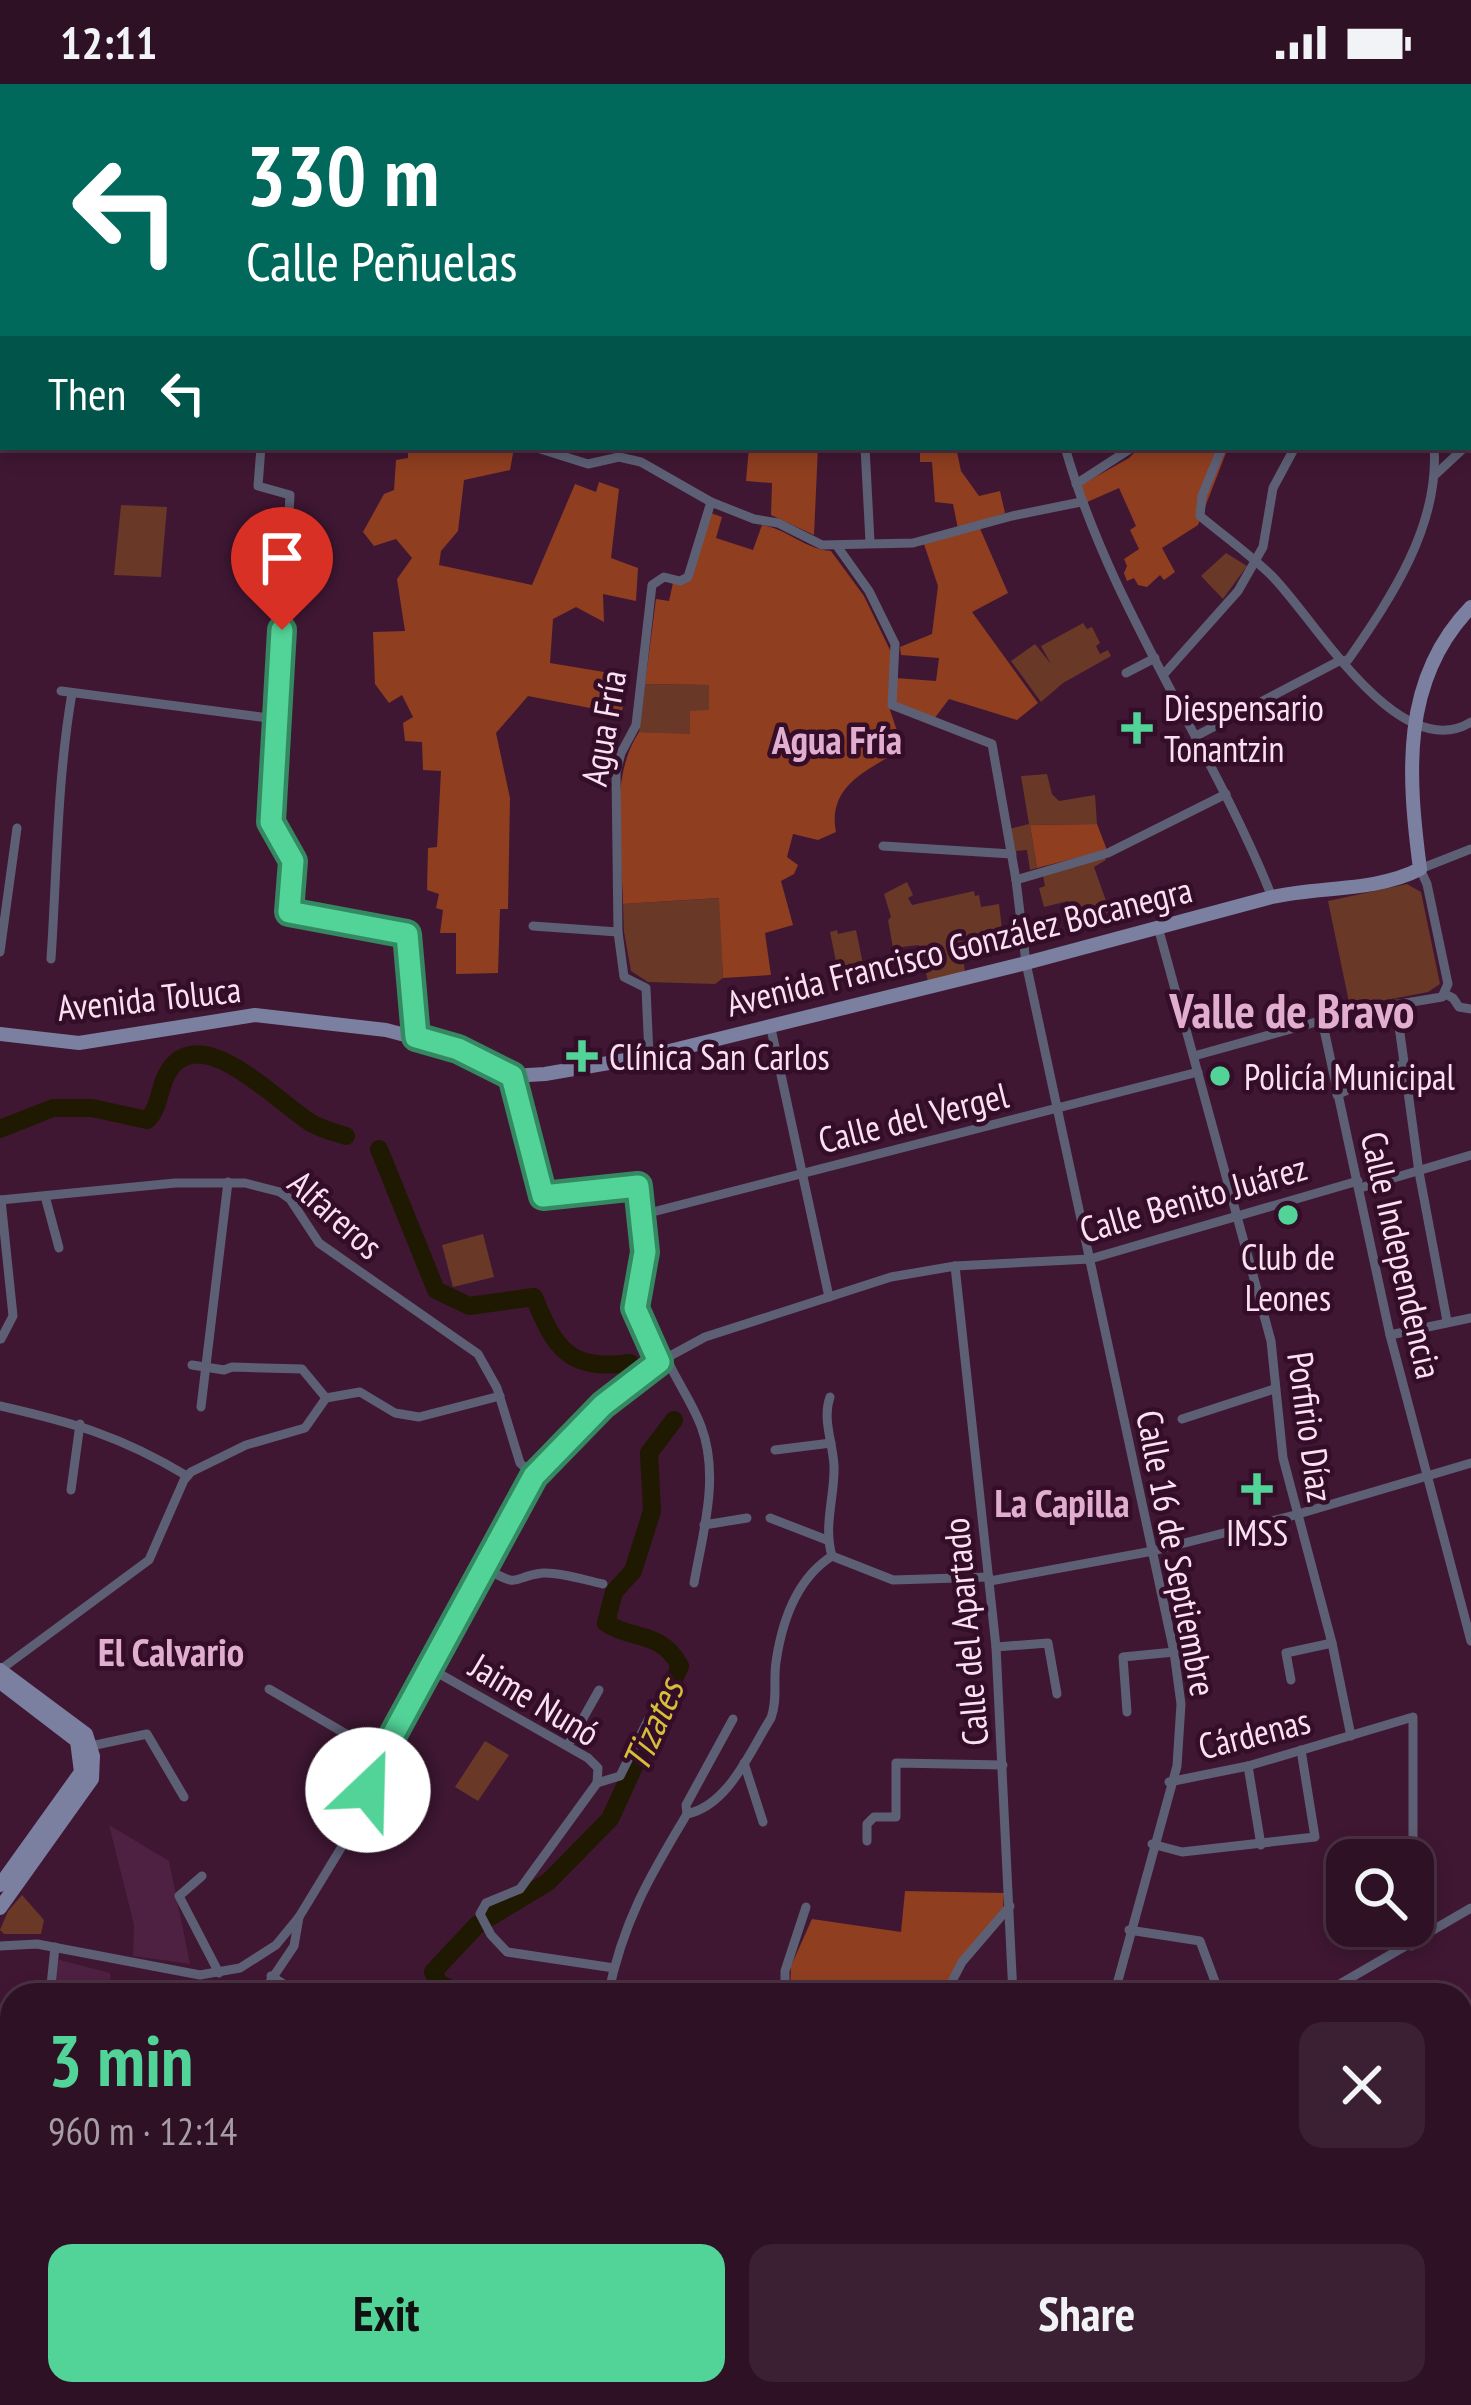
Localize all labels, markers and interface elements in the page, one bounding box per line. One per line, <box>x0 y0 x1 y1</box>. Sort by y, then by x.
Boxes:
text: 12:11 <box>60 13 157 71</box>
text: 330 m <box>246 120 439 229</box>
icon: left <box>48 132 204 288</box>
text: Calle Peñuelas <box>246 226 518 296</box>
icon: left <box>150 360 216 426</box>
text: Then <box>48 364 126 422</box>
pin <box>231 507 333 630</box>
icon: arrive <box>249 525 315 591</box>
street label: Agua Fría <box>570 666 636 790</box>
place label: Diespensario Tonantzin <box>1164 684 1324 772</box>
marker: Diespensario Tonantzin <box>1121 712 1153 744</box>
district label: Agua Fría <box>771 714 902 765</box>
street label: Avenida Francisco González Bocanegra <box>721 865 1197 1027</box>
street label: Avenida Toluca <box>55 965 243 1031</box>
district label: Valle de Bravo <box>1169 979 1414 1041</box>
place label: Clínica San Carlos <box>609 1033 830 1080</box>
marker: Clínica San Carlos <box>566 1040 598 1072</box>
place label: Policía Municipal <box>1244 1053 1455 1100</box>
marker: Policía Municipal <box>1207 1063 1233 1089</box>
street label: Calle del Vergel <box>813 1071 1013 1163</box>
street label: Calle Independencia <box>1351 1127 1453 1383</box>
street label: Calle Benito Juárez <box>1074 1143 1312 1253</box>
street label: Alfareros <box>279 1159 393 1269</box>
marker: Club de Leones <box>1275 1202 1301 1228</box>
place label: Club de Leones <box>1241 1233 1335 1321</box>
street label: Porfirio Díaz <box>1277 1349 1345 1505</box>
street label: Calle 16 de Septiembre <box>1126 1406 1228 1700</box>
marker: IMSS <box>1241 1473 1273 1505</box>
district label: La Capilla <box>994 1477 1130 1528</box>
place label: IMSS <box>1226 1509 1288 1556</box>
street label: Calle del Apartado <box>932 1516 998 1748</box>
district label: El Calvario <box>98 1626 244 1677</box>
street label: Jaime Nunó <box>461 1641 608 1756</box>
water label: Tizates <box>609 1668 696 1779</box>
street label: Cárdenas <box>1193 1696 1315 1770</box>
position arrow <box>305 1727 431 1853</box>
map controls <box>1326 1839 1434 1947</box>
button: search <box>1326 1839 1434 1947</box>
text: 3 min <box>48 2013 193 2106</box>
button: close <box>1299 2022 1425 2148</box>
text: 960 m · 12:14 <box>48 2105 237 2156</box>
button: Exit <box>48 2244 725 2382</box>
button: Share <box>749 2244 1425 2382</box>

